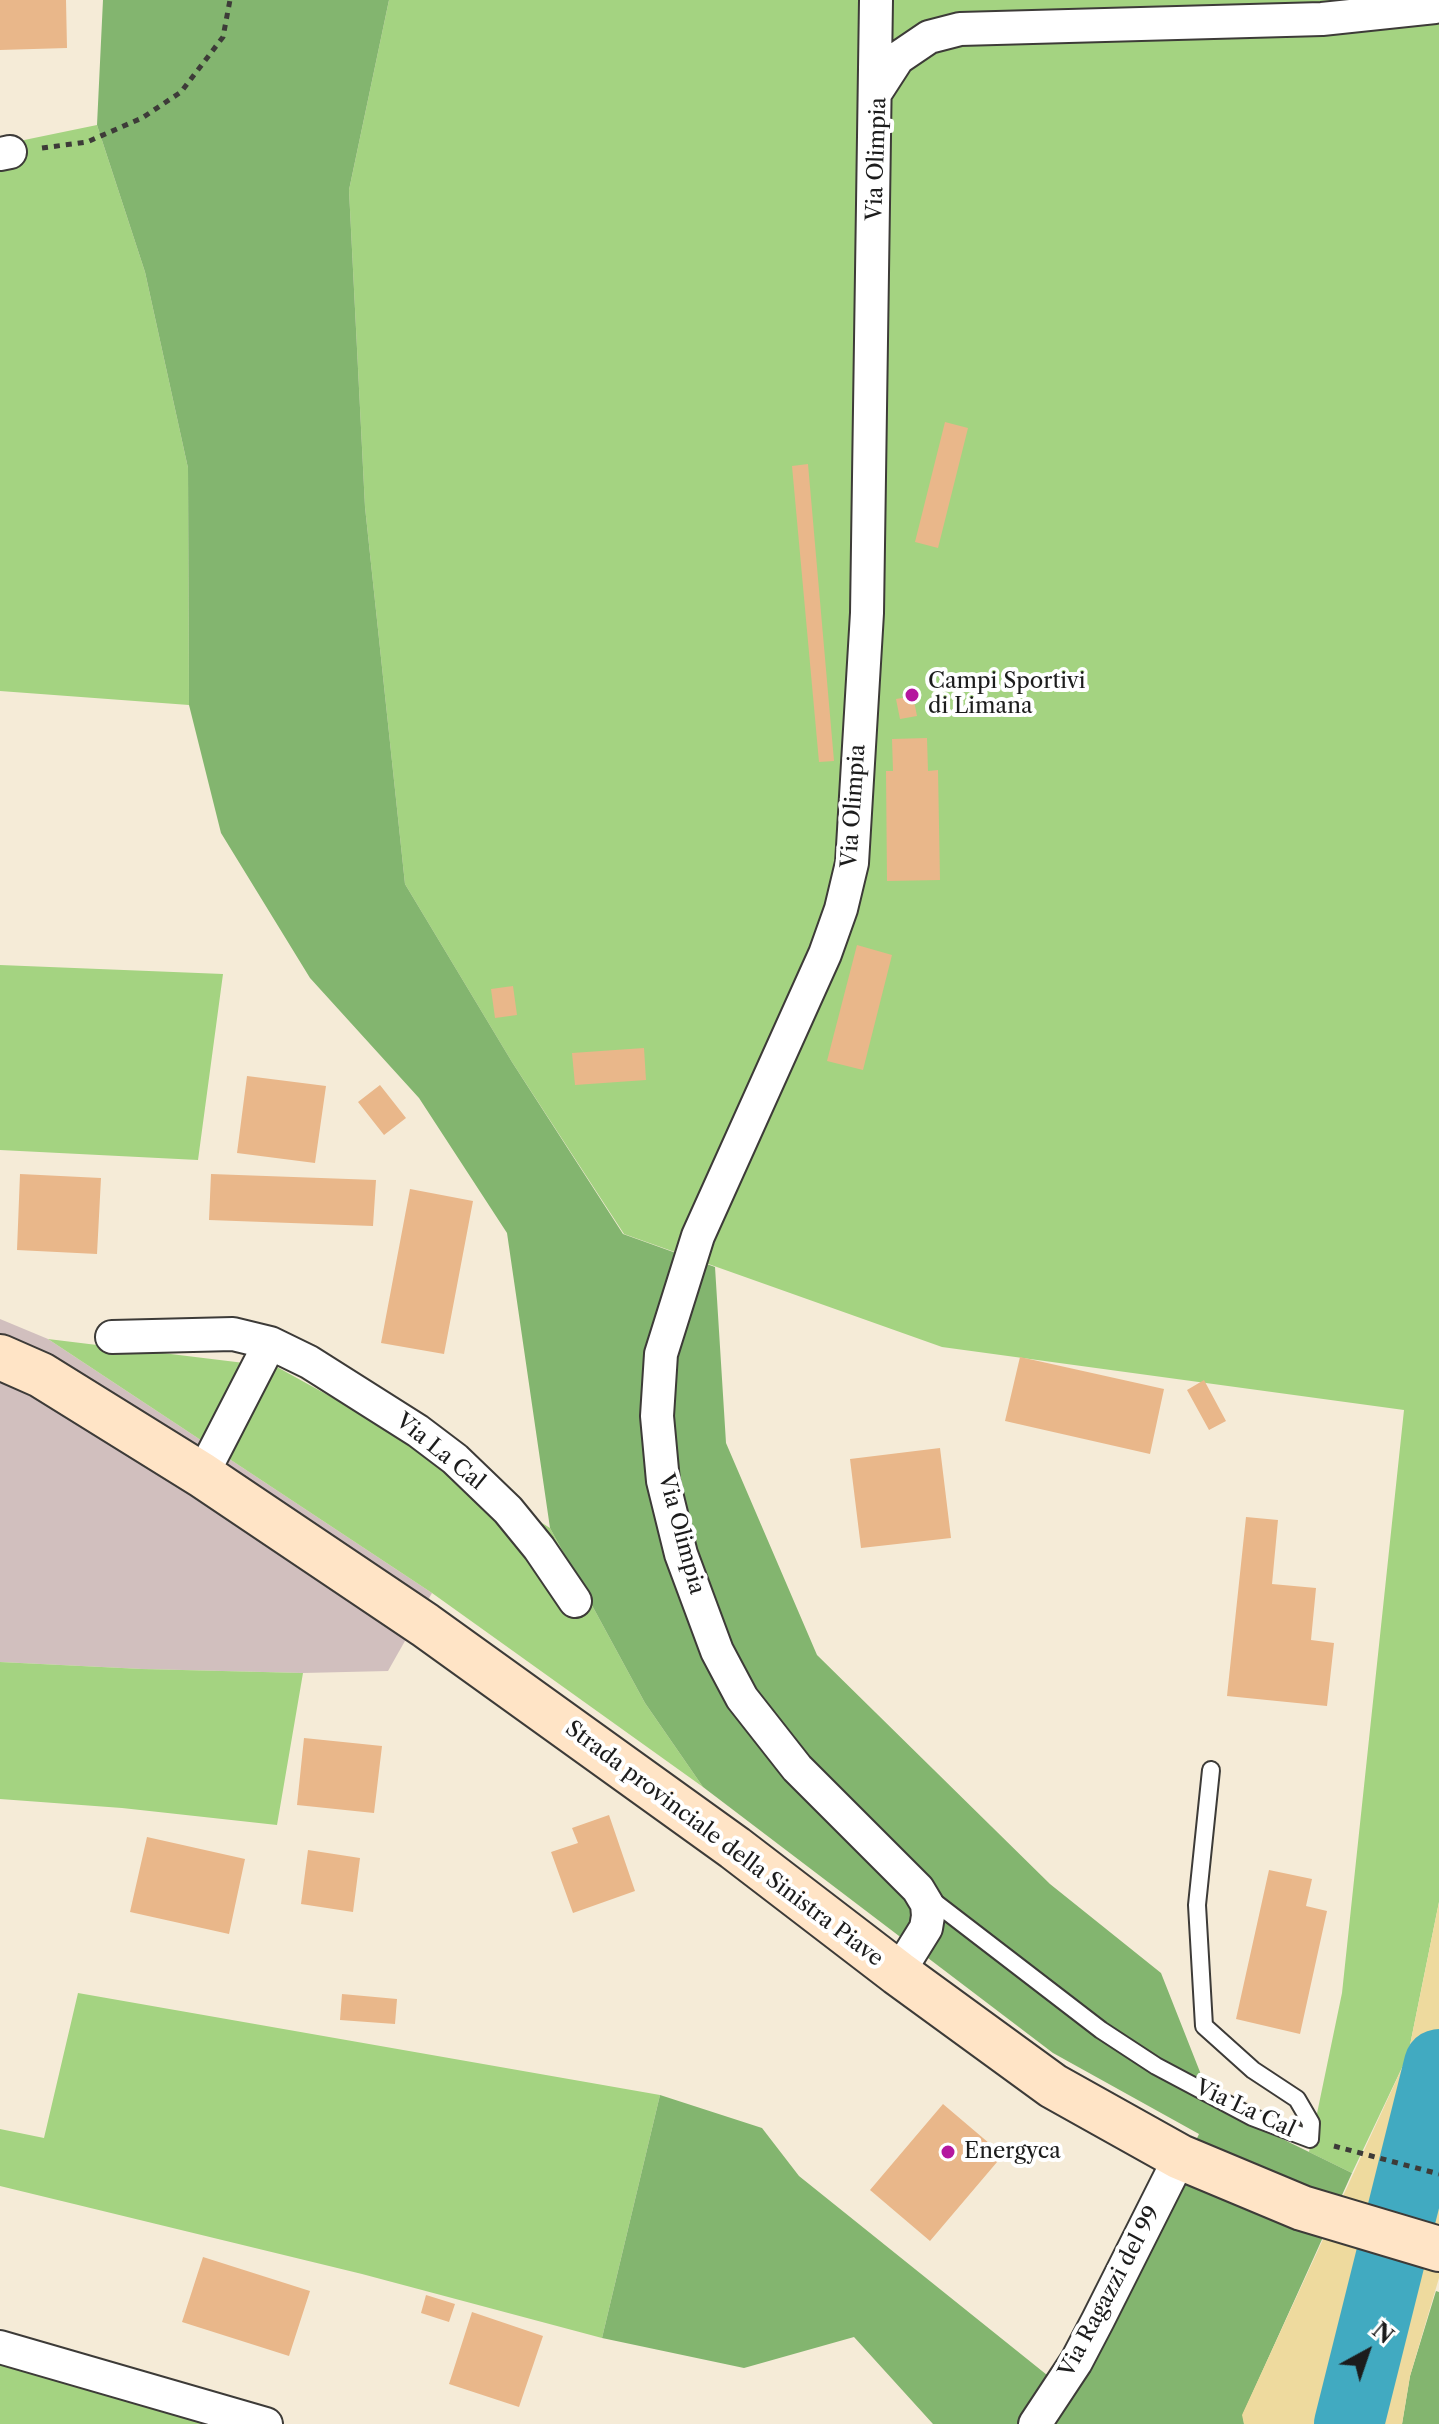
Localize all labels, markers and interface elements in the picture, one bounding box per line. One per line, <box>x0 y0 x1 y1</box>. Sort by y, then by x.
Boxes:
street label: Via Olimpia <box>862 97 892 221</box>
place label: Campi Sportivi di Limana <box>928 669 1085 720</box>
marker: Campi Sportivi di Limana <box>903 686 921 704</box>
street label: Via Olimpia <box>837 743 871 869</box>
street label: Via La Cal <box>390 1408 490 1496</box>
street label: Via Olimpia <box>652 1471 710 1597</box>
street label: Strada provinciale della Sinistra Piave <box>560 1716 888 1972</box>
street label: Via La Cal <box>1191 2074 1299 2144</box>
place label: Energyca <box>964 2139 1061 2165</box>
marker: Energyca <box>939 2143 957 2161</box>
street label: Via Ragazzi del 99 <box>1054 2202 1166 2382</box>
north arrow <box>1327 2312 1407 2392</box>
text: N <box>1367 2317 1399 2350</box>

